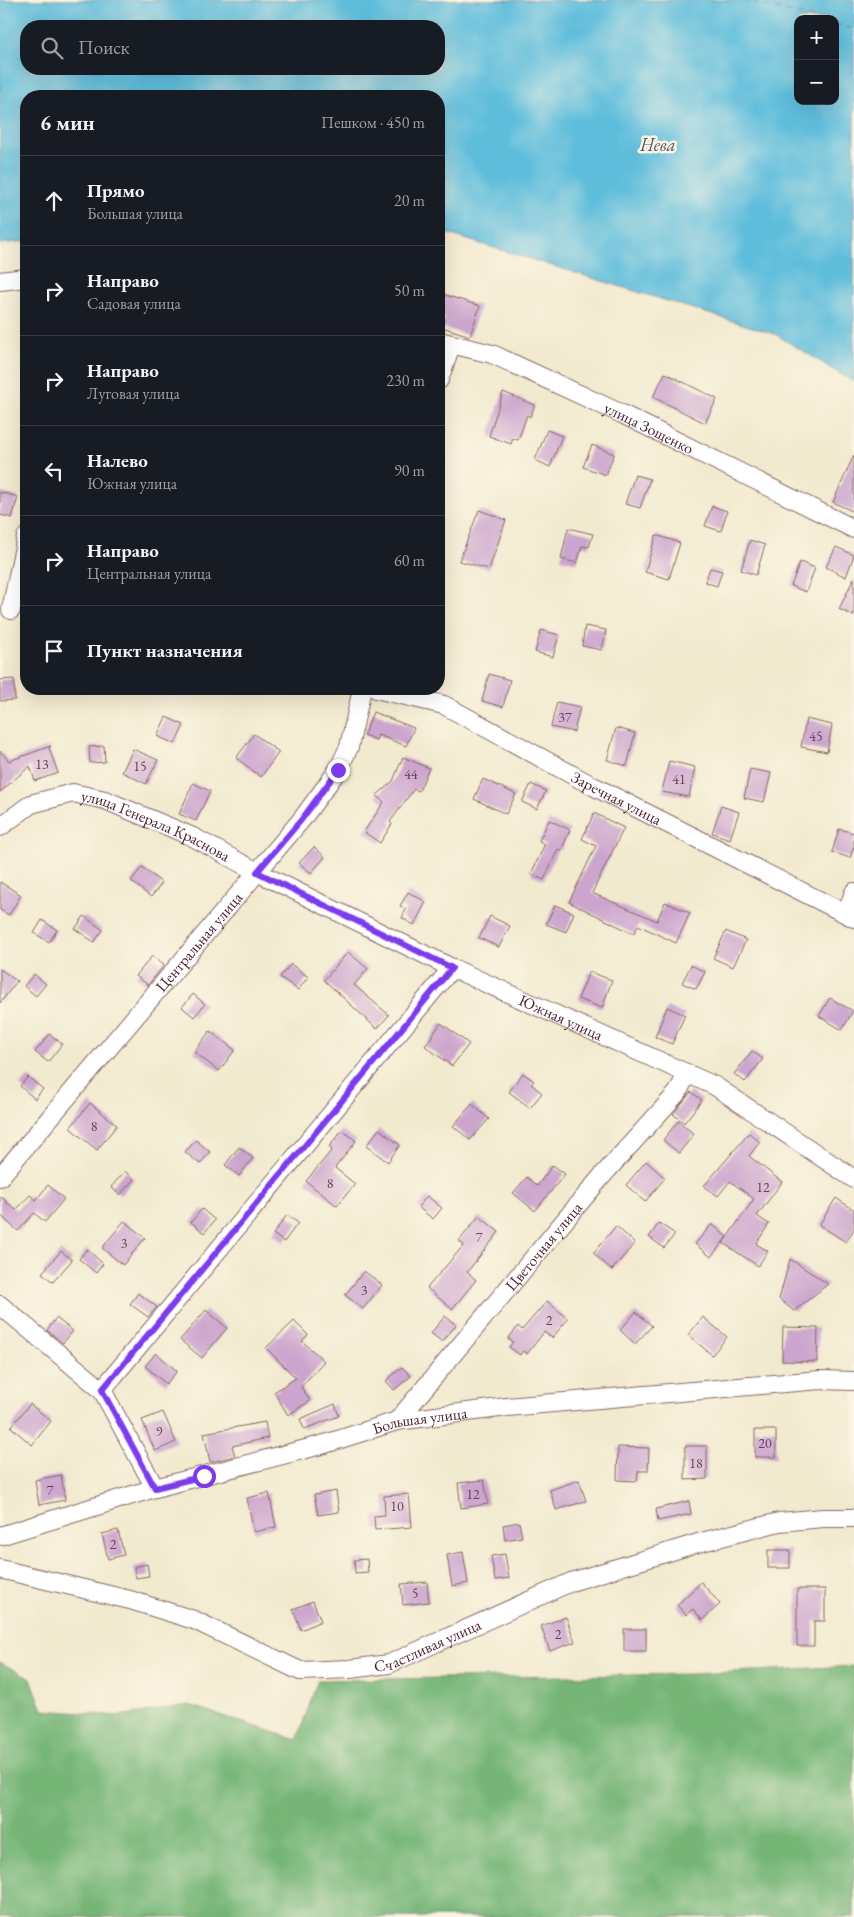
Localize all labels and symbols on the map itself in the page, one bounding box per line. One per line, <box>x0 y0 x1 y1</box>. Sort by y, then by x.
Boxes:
water label: Нева <box>639 133 676 156</box>
street label: улица Зощенко <box>601 397 697 459</box>
house number: 37 <box>558 708 572 726</box>
house number: 45 <box>809 727 823 745</box>
house number: 13 <box>35 755 49 773</box>
house number: 15 <box>133 757 147 775</box>
route end <box>327 759 350 782</box>
house number: 44 <box>404 765 418 783</box>
street label: Заречная улица <box>568 766 666 830</box>
house number: 41 <box>672 770 686 788</box>
street label: улица Генерала Краснова <box>79 785 234 867</box>
street label: Центральная улица <box>151 887 248 996</box>
street label: Южная улица <box>515 989 607 1046</box>
house number: 8 <box>91 1117 98 1135</box>
house number: 8 <box>327 1174 334 1192</box>
house number: 12 <box>756 1178 770 1196</box>
street label: Цветочная улица <box>500 1197 587 1295</box>
house number: 7 <box>476 1228 483 1246</box>
house number: 3 <box>121 1234 128 1252</box>
house number: 3 <box>361 1281 368 1299</box>
house number: 2 <box>546 1311 553 1329</box>
street label: Большая улица <box>370 1402 469 1439</box>
house number: 9 <box>156 1422 163 1440</box>
house number: 20 <box>758 1434 772 1452</box>
house number: 18 <box>689 1454 703 1472</box>
route start <box>193 1465 216 1488</box>
house number: 7 <box>47 1481 54 1499</box>
house number: 12 <box>466 1485 480 1503</box>
house number: 10 <box>390 1497 404 1515</box>
house number: 2 <box>110 1535 117 1553</box>
house number: 5 <box>412 1584 418 1602</box>
street label: Счастливая улица <box>373 1614 485 1677</box>
house number: 2 <box>555 1625 562 1643</box>

